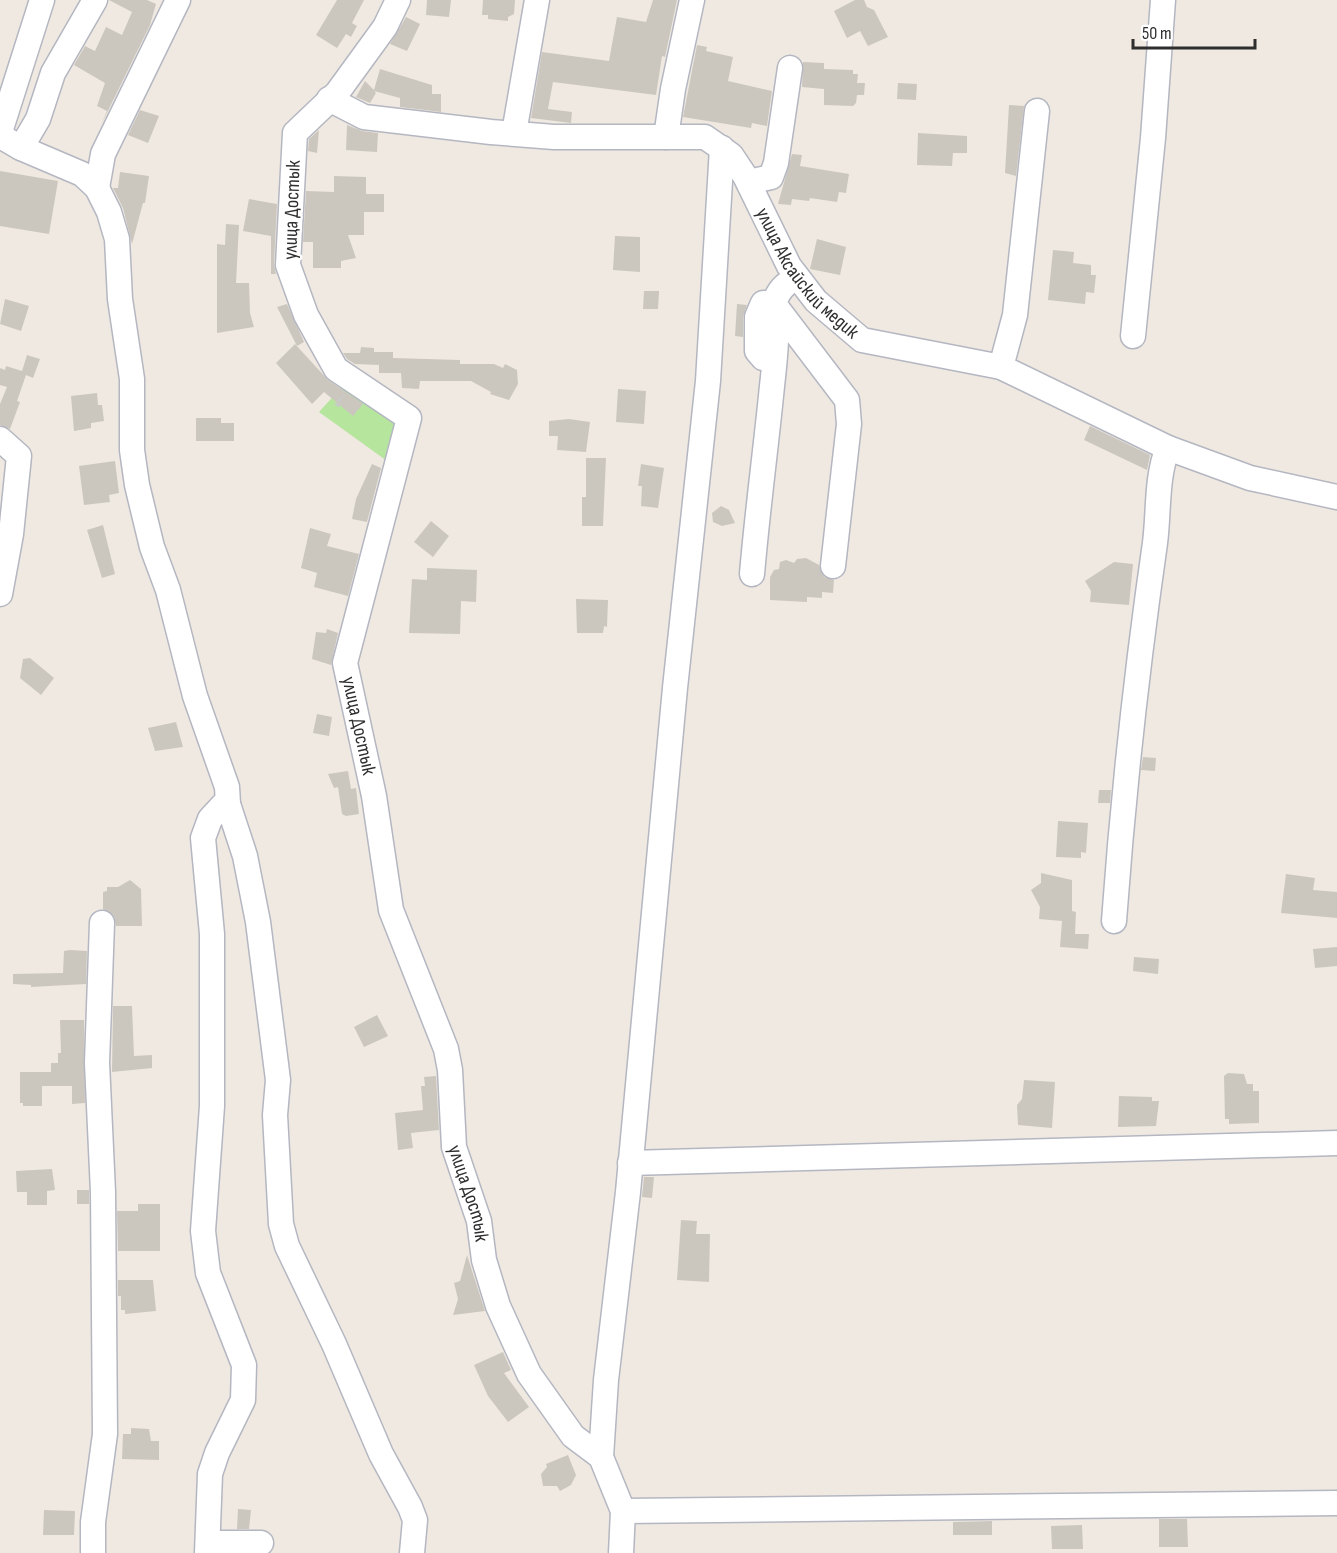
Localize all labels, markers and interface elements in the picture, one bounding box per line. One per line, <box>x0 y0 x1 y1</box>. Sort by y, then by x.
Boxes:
scale bar <box>1133 12 1254 50</box>
text: 50 m <box>1142 23 1172 44</box>
street label: улица Достык <box>278 159 306 260</box>
street label: улица Аксайский медик <box>750 204 864 344</box>
street label: улица Достык <box>336 674 381 777</box>
street label: улица Достык <box>442 1142 494 1243</box>

